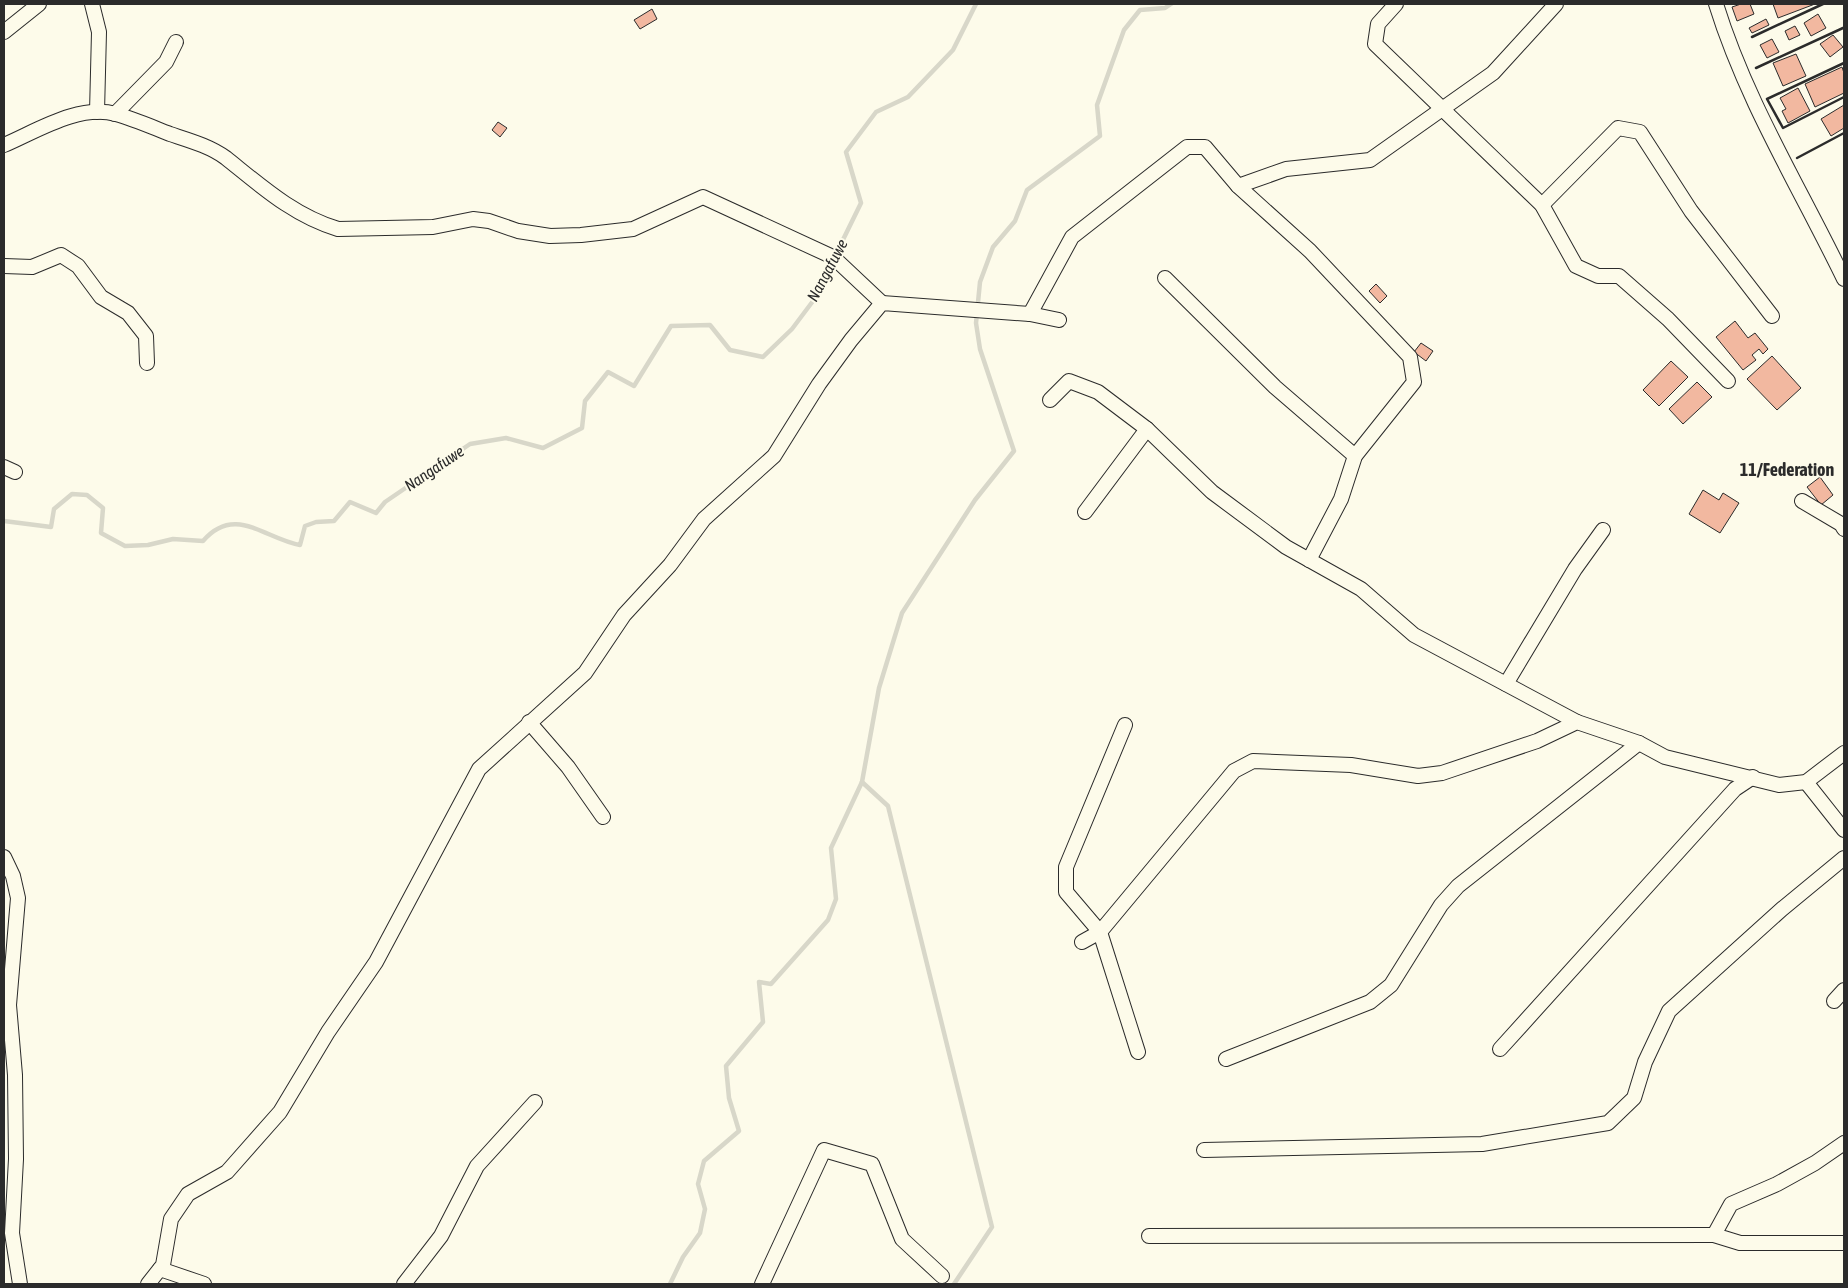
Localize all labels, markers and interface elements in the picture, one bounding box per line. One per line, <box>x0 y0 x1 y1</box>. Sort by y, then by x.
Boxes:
water label: Nangafuwe <box>803 236 852 305</box>
water label: Nangafuwe <box>401 441 468 495</box>
district label: 11/Federation <box>1740 459 1835 480</box>

